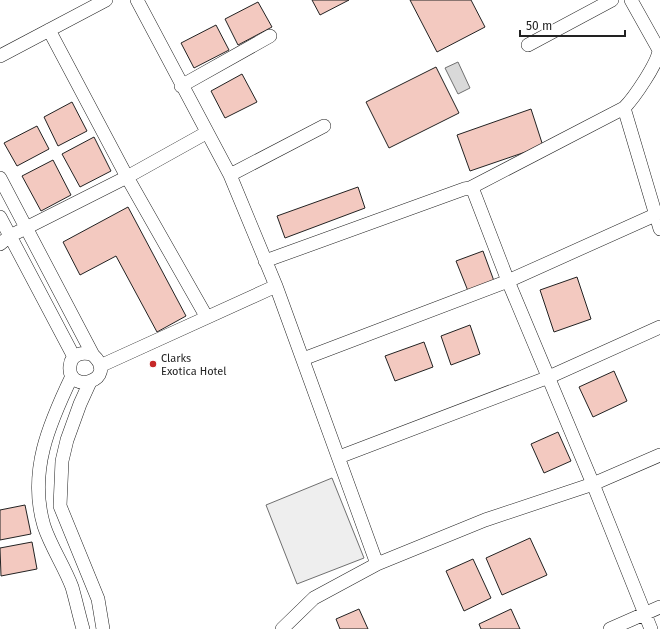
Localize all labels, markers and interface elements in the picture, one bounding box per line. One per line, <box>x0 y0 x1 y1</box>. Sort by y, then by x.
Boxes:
scale bar <box>520 12 625 38</box>
text: 50 m <box>526 19 552 33</box>
place label: Clarks Exotica Hotel <box>161 352 227 378</box>
marker: Clarks Exotica Hotel <box>148 359 158 369</box>

